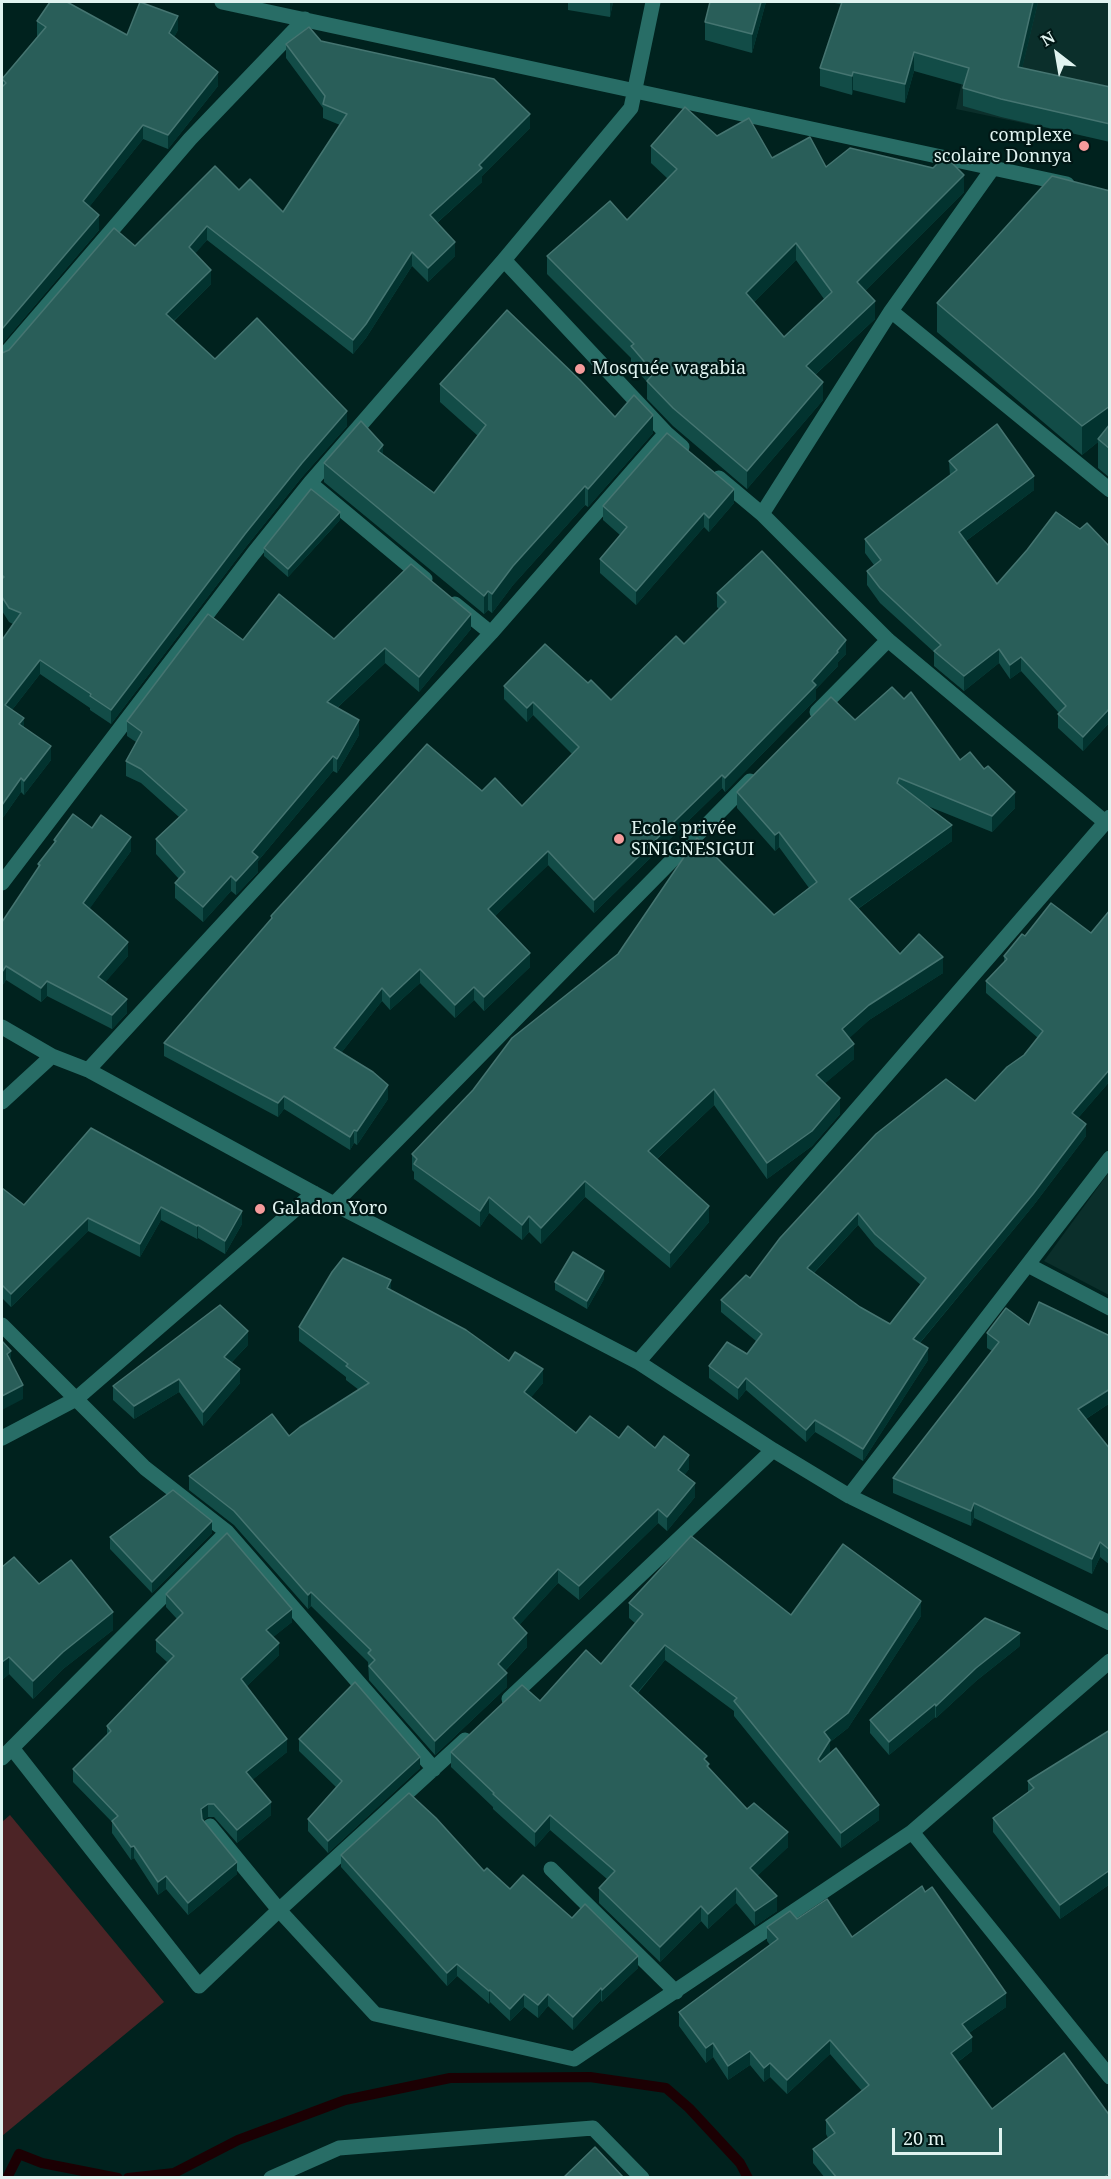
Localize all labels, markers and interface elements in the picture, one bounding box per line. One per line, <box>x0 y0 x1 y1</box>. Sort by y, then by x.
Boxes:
north arrow <box>1027 24 1087 84</box>
text: N <box>1037 26 1059 51</box>
place label: complexe scolaire Donnya <box>934 125 1072 168</box>
marker: complexe scolaire Donnya <box>1077 139 1091 153</box>
place label: Mosquée wagabia <box>592 358 746 380</box>
marker: Mosquée wagabia <box>573 362 587 376</box>
place label: Ecole privée SINIGNESIGUI <box>631 818 754 860</box>
marker: Ecole privée SINIGNESIGUI <box>612 832 626 846</box>
place label: Galadon Yoro <box>272 1198 388 1220</box>
marker: Galadon Yoro <box>253 1202 267 1216</box>
scale bar <box>895 2116 1004 2154</box>
text: 20 m <box>903 2126 945 2150</box>

